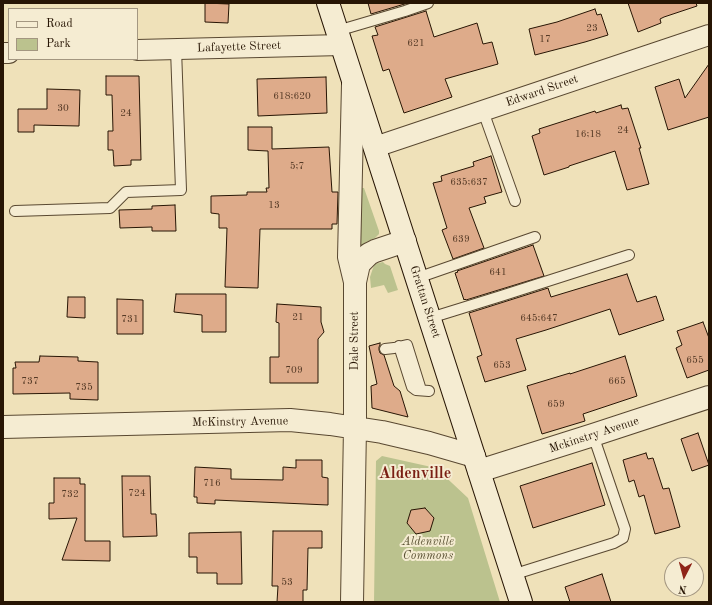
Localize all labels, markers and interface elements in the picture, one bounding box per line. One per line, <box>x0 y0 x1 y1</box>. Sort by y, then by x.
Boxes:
legend <box>8 8 138 60</box>
text: Road <box>46 18 73 30</box>
house number: 23 <box>586 22 598 34</box>
house number: 17 <box>539 33 551 45</box>
house number: 621 <box>407 37 425 49</box>
text: Park <box>46 38 71 50</box>
street label: Lafayette Street <box>197 38 281 56</box>
street label: Edward Street <box>504 72 580 110</box>
house number: 618;620 <box>273 90 311 102</box>
house number: 30 <box>57 102 69 114</box>
house number: 24 <box>120 107 132 119</box>
house number: 24 <box>617 124 629 136</box>
house number: 16;18 <box>575 128 601 140</box>
house number: 5;7 <box>290 160 304 172</box>
house number: 635;637 <box>450 176 488 188</box>
house number: 13 <box>268 199 280 211</box>
house number: 639 <box>452 233 470 245</box>
street label: Grattan Street <box>406 264 444 340</box>
house number: 641 <box>489 266 507 278</box>
house number: 21 <box>292 311 304 323</box>
street label: Dale Street <box>348 311 362 371</box>
house number: 645;647 <box>520 312 558 324</box>
house number: 731 <box>121 313 139 325</box>
house number: 655 <box>686 354 704 366</box>
house number: 653 <box>493 359 511 371</box>
house number: 709 <box>285 364 303 376</box>
house number: 737 <box>21 375 39 387</box>
house number: 665 <box>608 375 626 387</box>
house number: 735 <box>75 381 93 393</box>
house number: 659 <box>547 398 565 410</box>
street label: McKinstry Avenue <box>192 414 288 430</box>
street label: Mckinstry Avenue <box>547 414 641 456</box>
district label: Aldenville <box>379 464 451 484</box>
house number: 716 <box>203 477 221 489</box>
house number: 724 <box>128 487 146 499</box>
house number: 732 <box>61 488 79 500</box>
park label: Aldenville Commons <box>402 535 454 563</box>
north arrow <box>664 557 704 597</box>
house number: 53 <box>281 576 293 588</box>
text: N <box>678 583 688 594</box>

